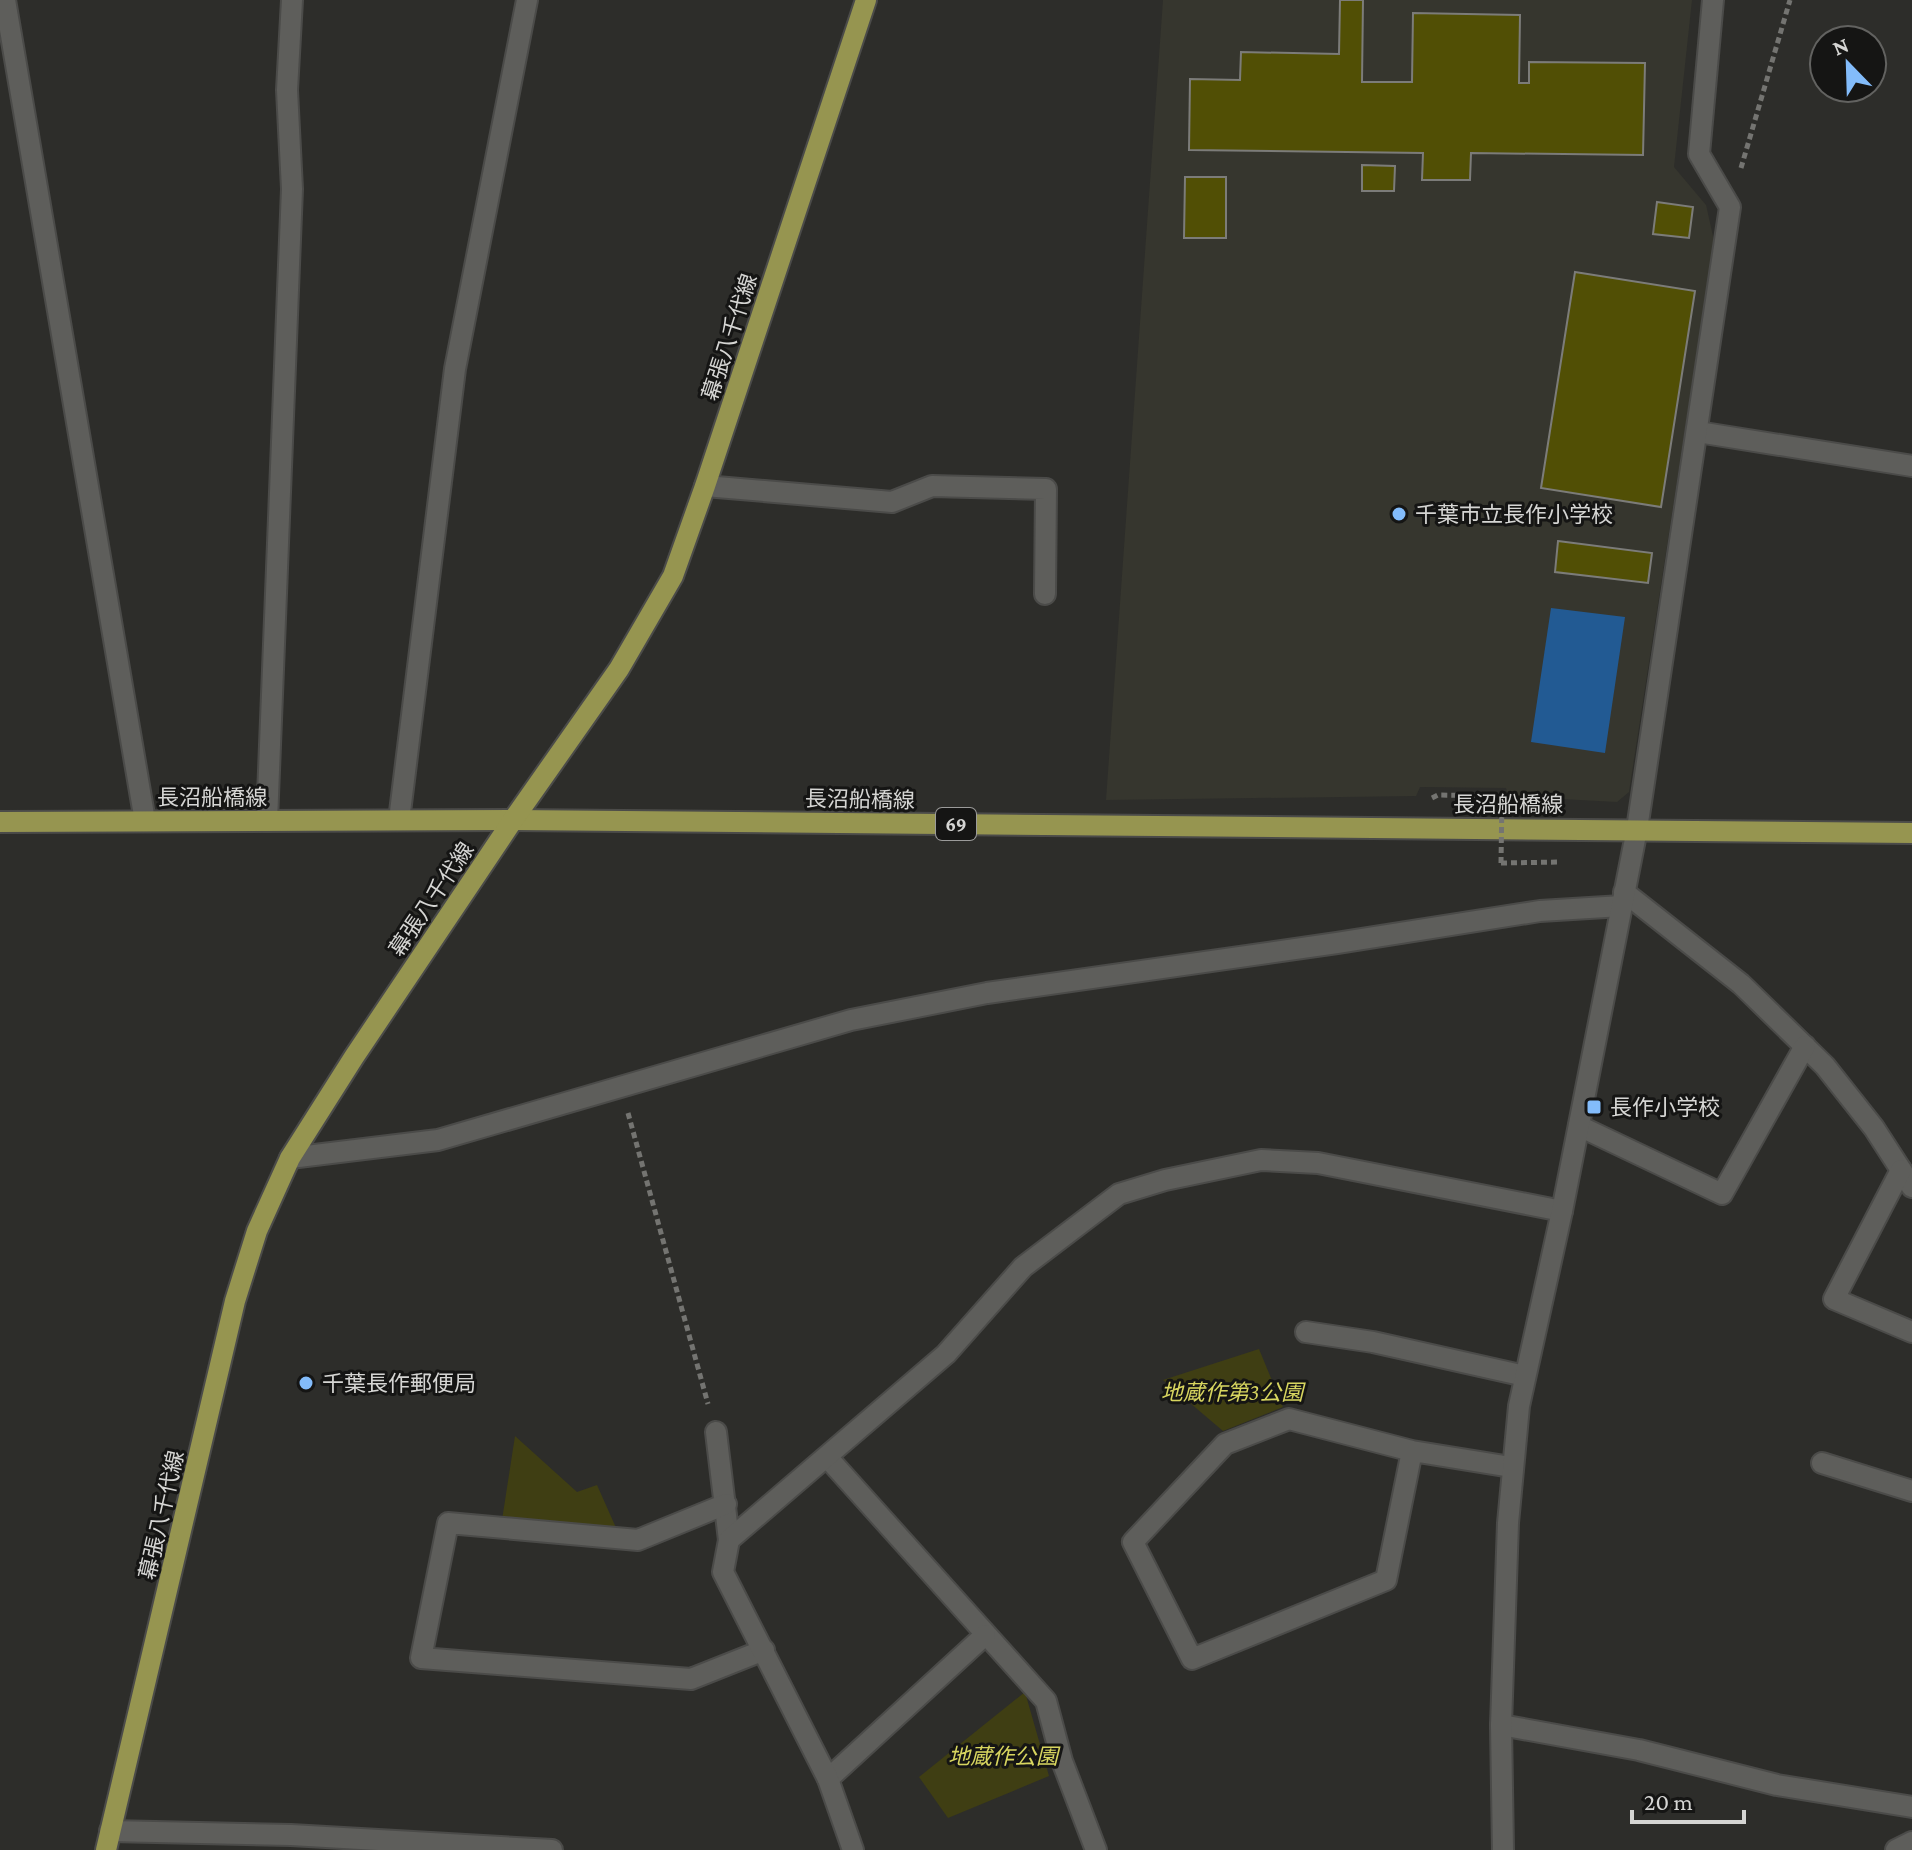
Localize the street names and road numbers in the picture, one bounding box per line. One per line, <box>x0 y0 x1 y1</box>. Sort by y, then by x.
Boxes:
street label: 幕張八千代線 <box>697 271 762 404</box>
street label: 長沼船橋線 <box>157 785 267 810</box>
street label: 長沼船橋線 <box>805 786 915 813</box>
street label: 長沼船橋線 <box>1453 792 1563 817</box>
road number: 69 <box>936 808 976 840</box>
street label: 幕張八千代線 <box>384 838 479 961</box>
street label: 幕張八千代線 <box>134 1448 189 1582</box>

